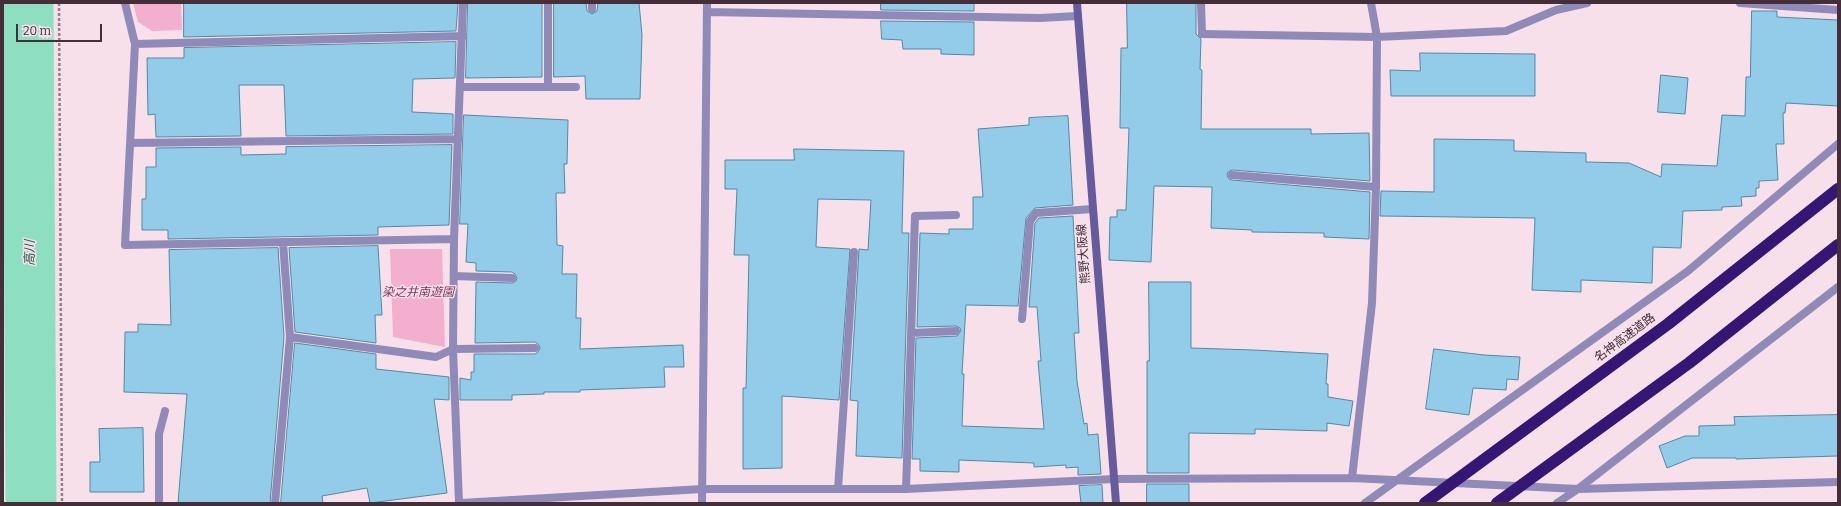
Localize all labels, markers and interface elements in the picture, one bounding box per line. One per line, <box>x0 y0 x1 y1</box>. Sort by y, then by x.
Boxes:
scale bar <box>18 16 104 42</box>
text: 20 m <box>23 24 51 38</box>
street label: 熊野大阪線 <box>1075 224 1093 284</box>
water label: 高川 <box>22 240 38 266</box>
park label: 染之井南遊園 <box>382 286 454 300</box>
street label: 名神高速道路 <box>1592 311 1658 365</box>

